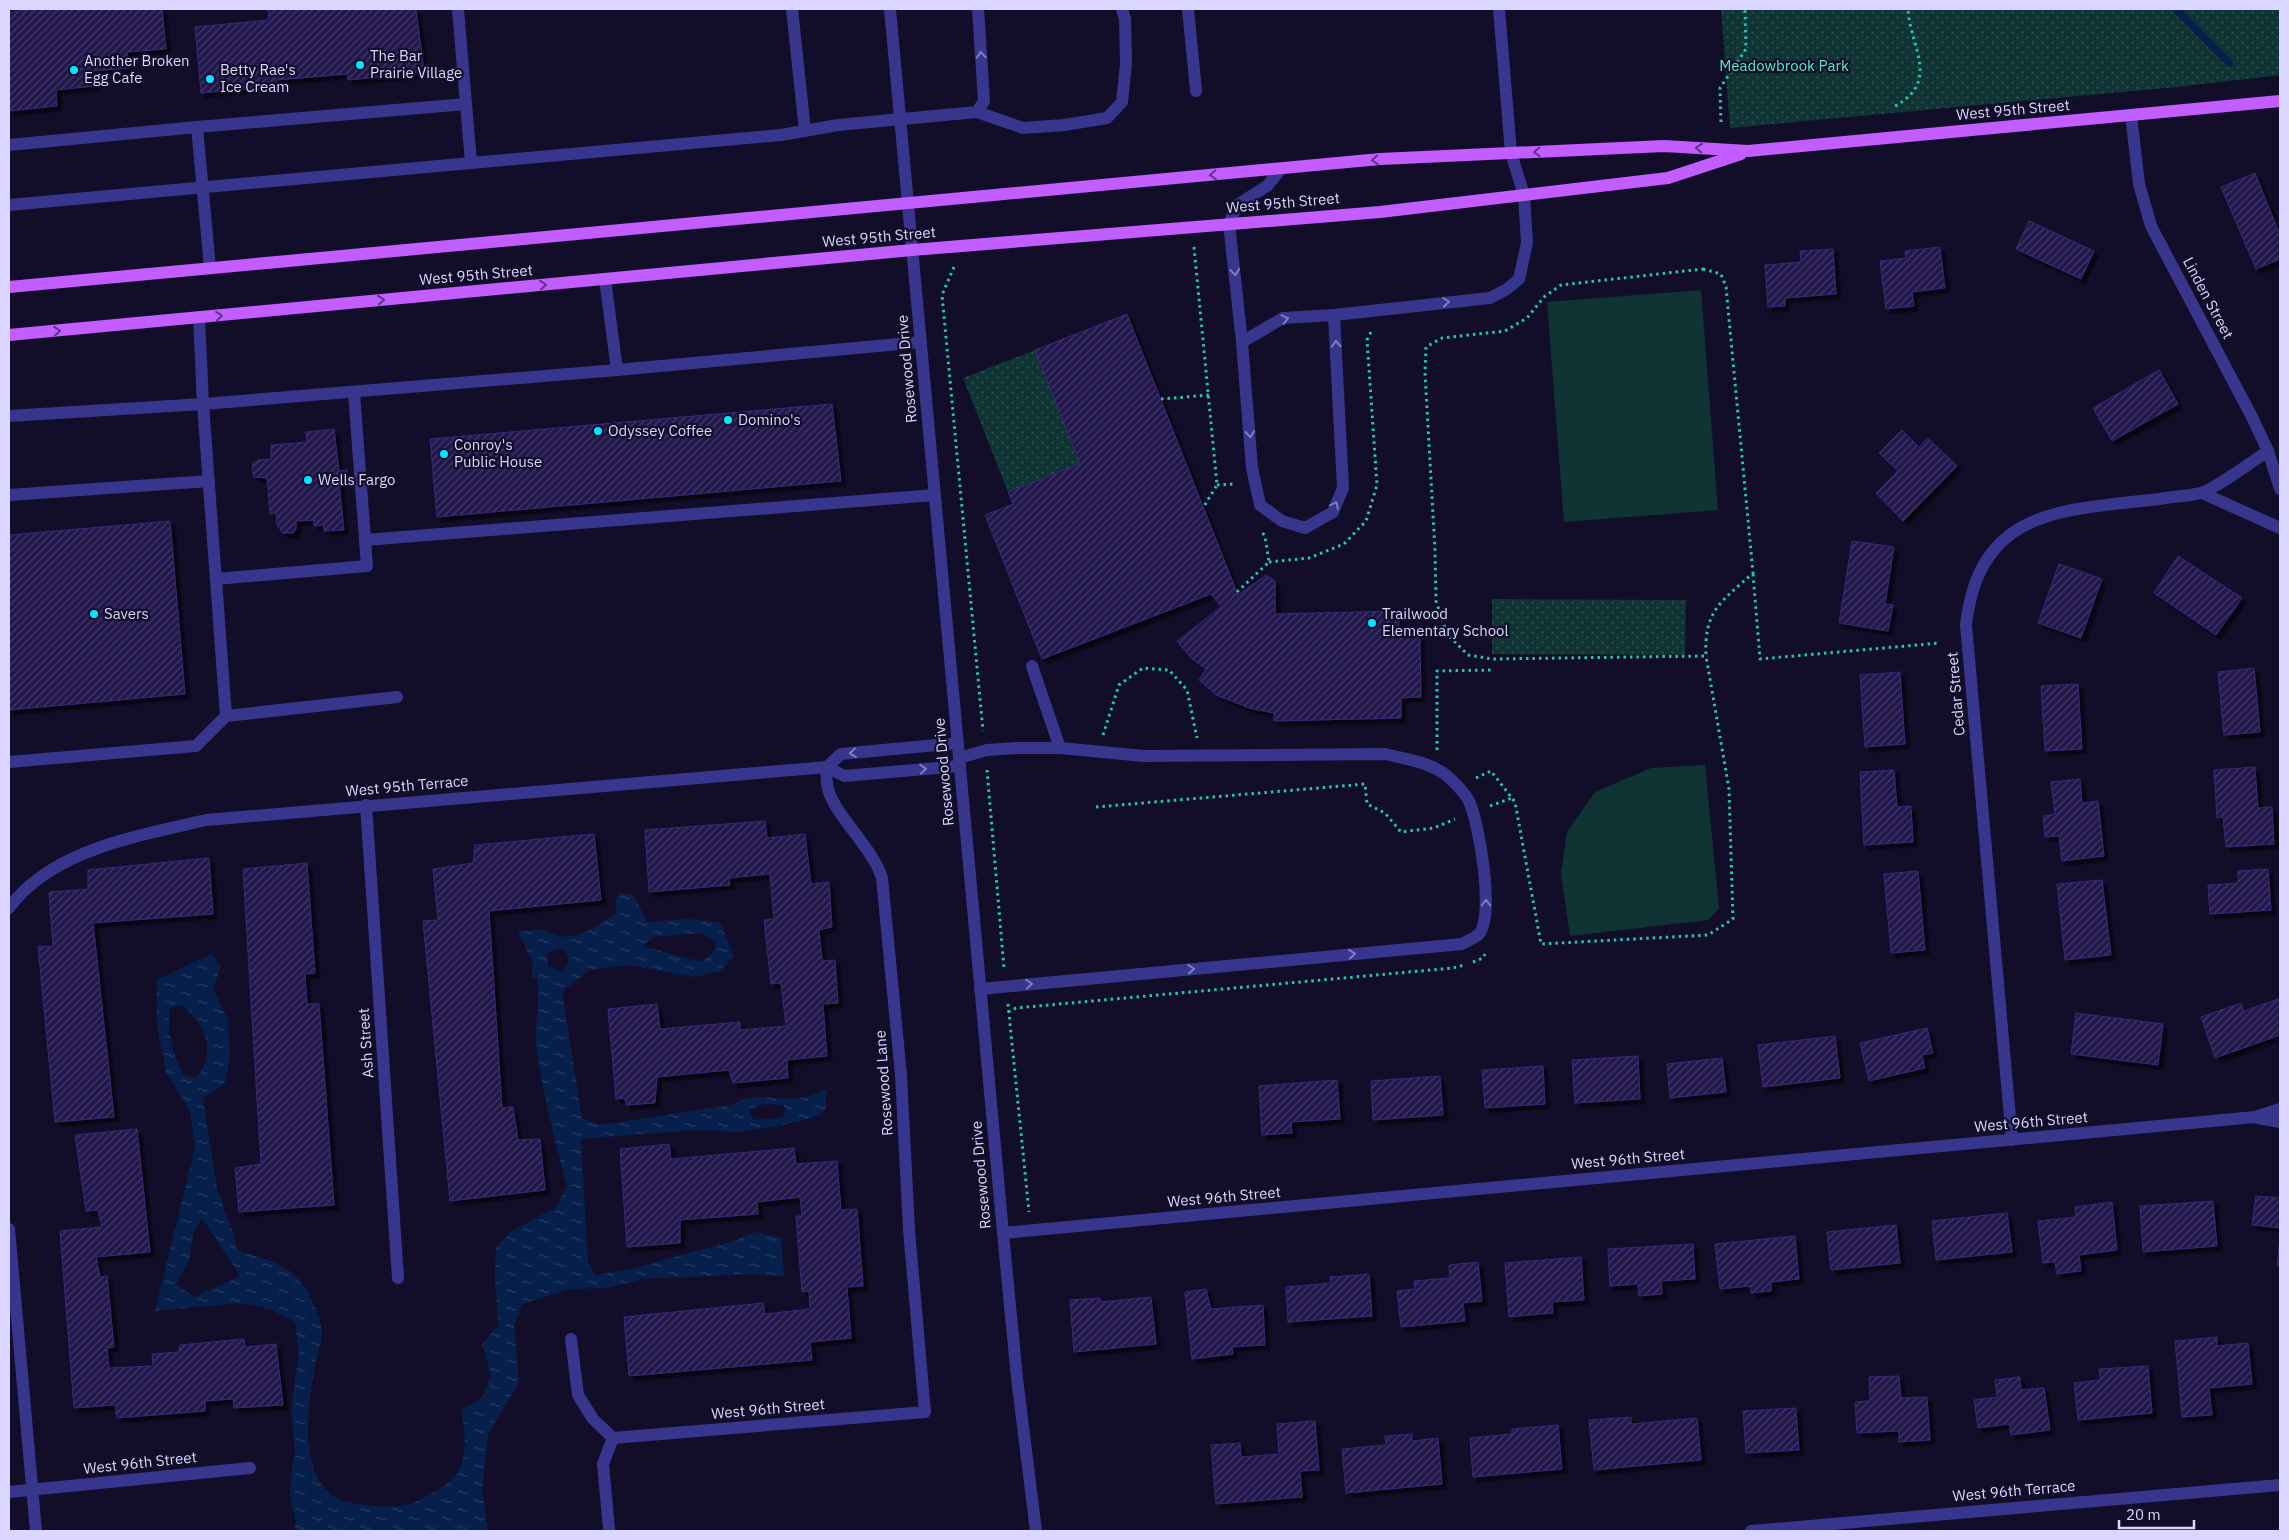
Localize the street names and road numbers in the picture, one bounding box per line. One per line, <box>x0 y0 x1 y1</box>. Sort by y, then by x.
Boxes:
street label: West 95th Street <box>1955 95 2070 124</box>
street label: West 95th Street <box>1225 188 1340 217</box>
street label: West 95th Street <box>821 222 936 251</box>
street label: Linden Street <box>2179 254 2238 342</box>
street label: West 95th Street <box>418 260 533 289</box>
street label: Rosewood Drive <box>892 314 921 424</box>
street label: Cedar Street <box>1942 651 1969 737</box>
street label: Rosewood Drive <box>929 717 958 827</box>
street label: West 95th Terrace <box>345 771 469 800</box>
street label: Ash Street <box>354 1007 377 1079</box>
street label: Rosewood Lane <box>870 1030 897 1137</box>
street label: West 96th Street <box>1973 1107 2088 1136</box>
street label: Rosewood Drive <box>966 1120 995 1230</box>
street label: West 96th Street <box>1570 1144 1685 1173</box>
street label: West 96th Street <box>1166 1182 1281 1211</box>
street label: West 96th Street <box>710 1394 825 1423</box>
street label: West 96th Street <box>82 1447 198 1478</box>
street label: West 96th Terrace <box>1952 1476 2076 1505</box>

